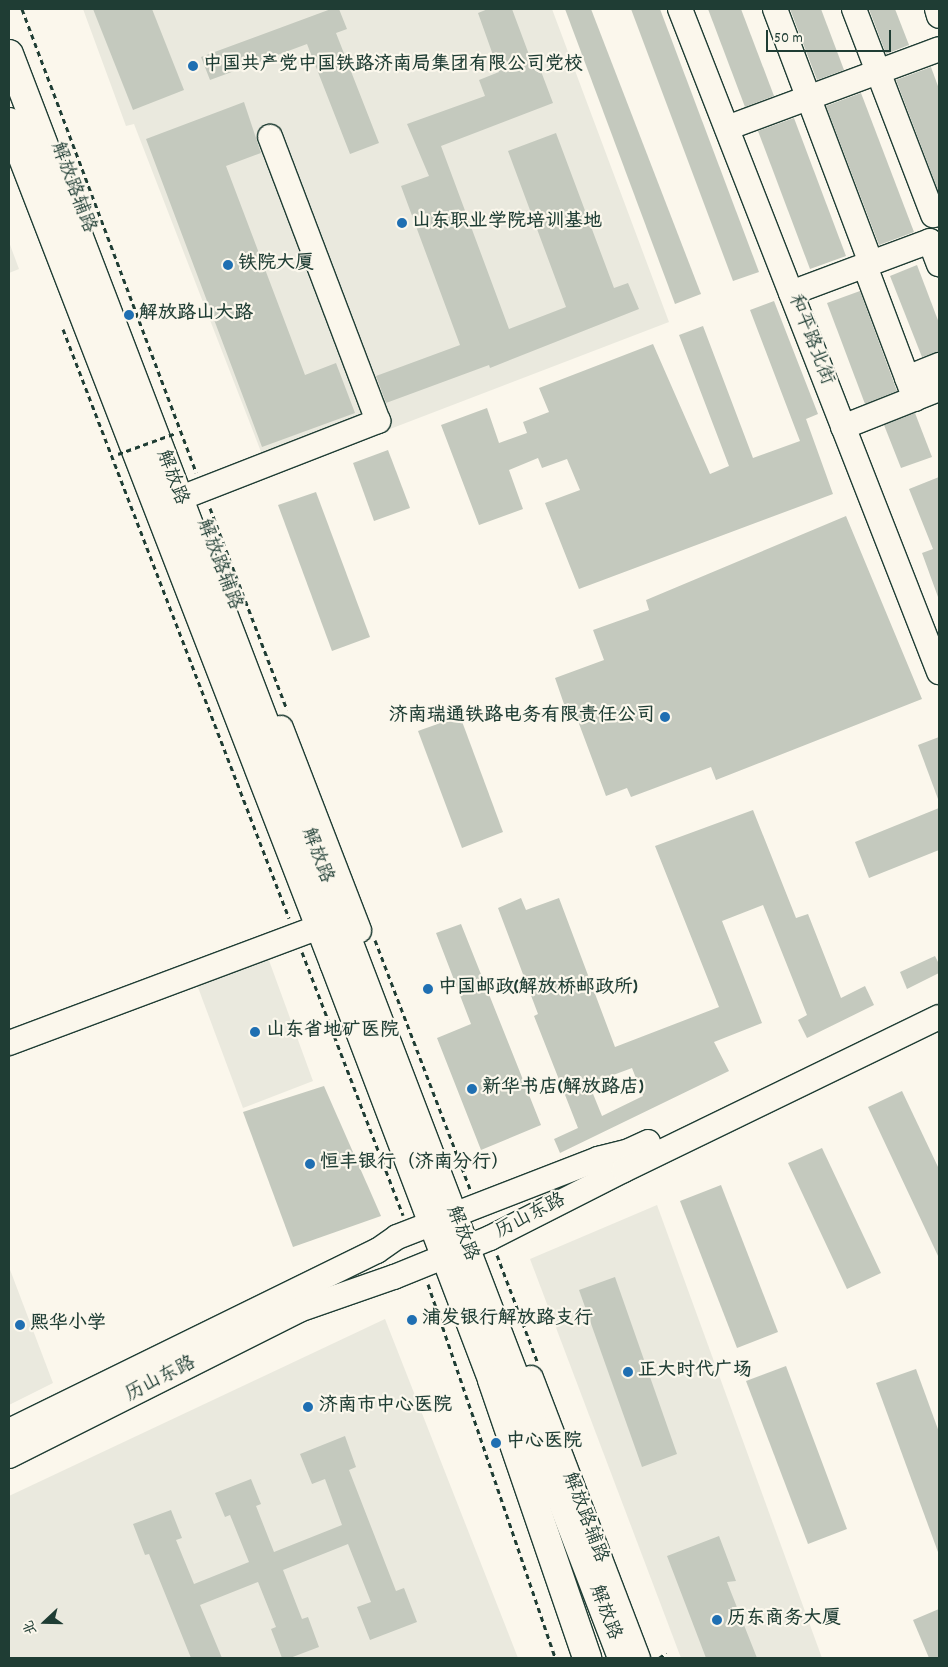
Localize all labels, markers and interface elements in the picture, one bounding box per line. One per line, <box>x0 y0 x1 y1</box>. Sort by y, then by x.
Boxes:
scale bar <box>768 20 893 52</box>
text: 50 m <box>774 28 803 50</box>
place label: 中国共产党中国铁路济南局集团有限公司党校 <box>203 55 583 77</box>
marker: 中国共产党中国铁路济南局集团有限公司党校 <box>187 60 199 72</box>
street label: 解放路辅路 <box>44 140 100 236</box>
place label: 山东职业学院培训基地 <box>412 212 602 234</box>
marker: 山东职业学院培训基地 <box>396 217 408 229</box>
place label: 铁院大厦 <box>238 254 314 276</box>
marker: 铁院大厦 <box>222 259 234 271</box>
street label: 和平路北街 <box>782 292 838 388</box>
place label: 解放路山大路 <box>139 304 253 326</box>
marker: 解放路山大路 <box>123 309 135 321</box>
street label: 解放路 <box>150 447 192 509</box>
street label: 解放路辅路 <box>190 517 246 613</box>
place label: 济南瑞通铁路电务有限责任公司 <box>389 706 655 728</box>
marker: 济南瑞通铁路电务有限责任公司 <box>659 711 671 723</box>
street label: 解放路 <box>295 825 337 887</box>
place label: 中国邮政(解放桥邮政所) <box>438 978 637 1000</box>
marker: 中国邮政(解放桥邮政所) <box>422 983 434 995</box>
place label: 山东省地矿医院 <box>266 1021 399 1043</box>
marker: 山东省地矿医院 <box>248 1025 262 1039</box>
place label: 新华书店(解放路店) <box>482 1078 643 1100</box>
marker: 新华书店(解放路店) <box>466 1083 478 1095</box>
place label: 恒丰银行（济南分行） <box>320 1153 510 1175</box>
marker: 恒丰银行（济南分行） <box>304 1158 316 1170</box>
street label: 历山东路 <box>492 1190 570 1244</box>
street label: 解放路 <box>440 1203 482 1265</box>
place label: 浦发银行解放路支行 <box>422 1309 593 1331</box>
place label: 熙华小学 <box>30 1314 106 1336</box>
marker: 浦发银行解放路支行 <box>406 1314 418 1326</box>
marker: 熙华小学 <box>14 1319 26 1331</box>
street label: 历山东路 <box>122 1353 200 1407</box>
place label: 正大时代广场 <box>638 1361 752 1383</box>
marker: 正大时代广场 <box>622 1366 634 1378</box>
place label: 济南市中心医院 <box>319 1396 452 1418</box>
marker: 济南市中心医院 <box>301 1400 315 1414</box>
place label: 中心医院 <box>506 1432 582 1454</box>
marker: 中心医院 <box>490 1437 502 1449</box>
street label: 解放路辅路 <box>556 1470 612 1566</box>
street label: 解放路 <box>583 1582 625 1644</box>
north arrow <box>20 1597 70 1647</box>
place label: 历东商务大厦 <box>727 1609 841 1631</box>
marker: 历东商务大厦 <box>711 1614 723 1626</box>
text: 北 <box>19 1617 43 1637</box>

